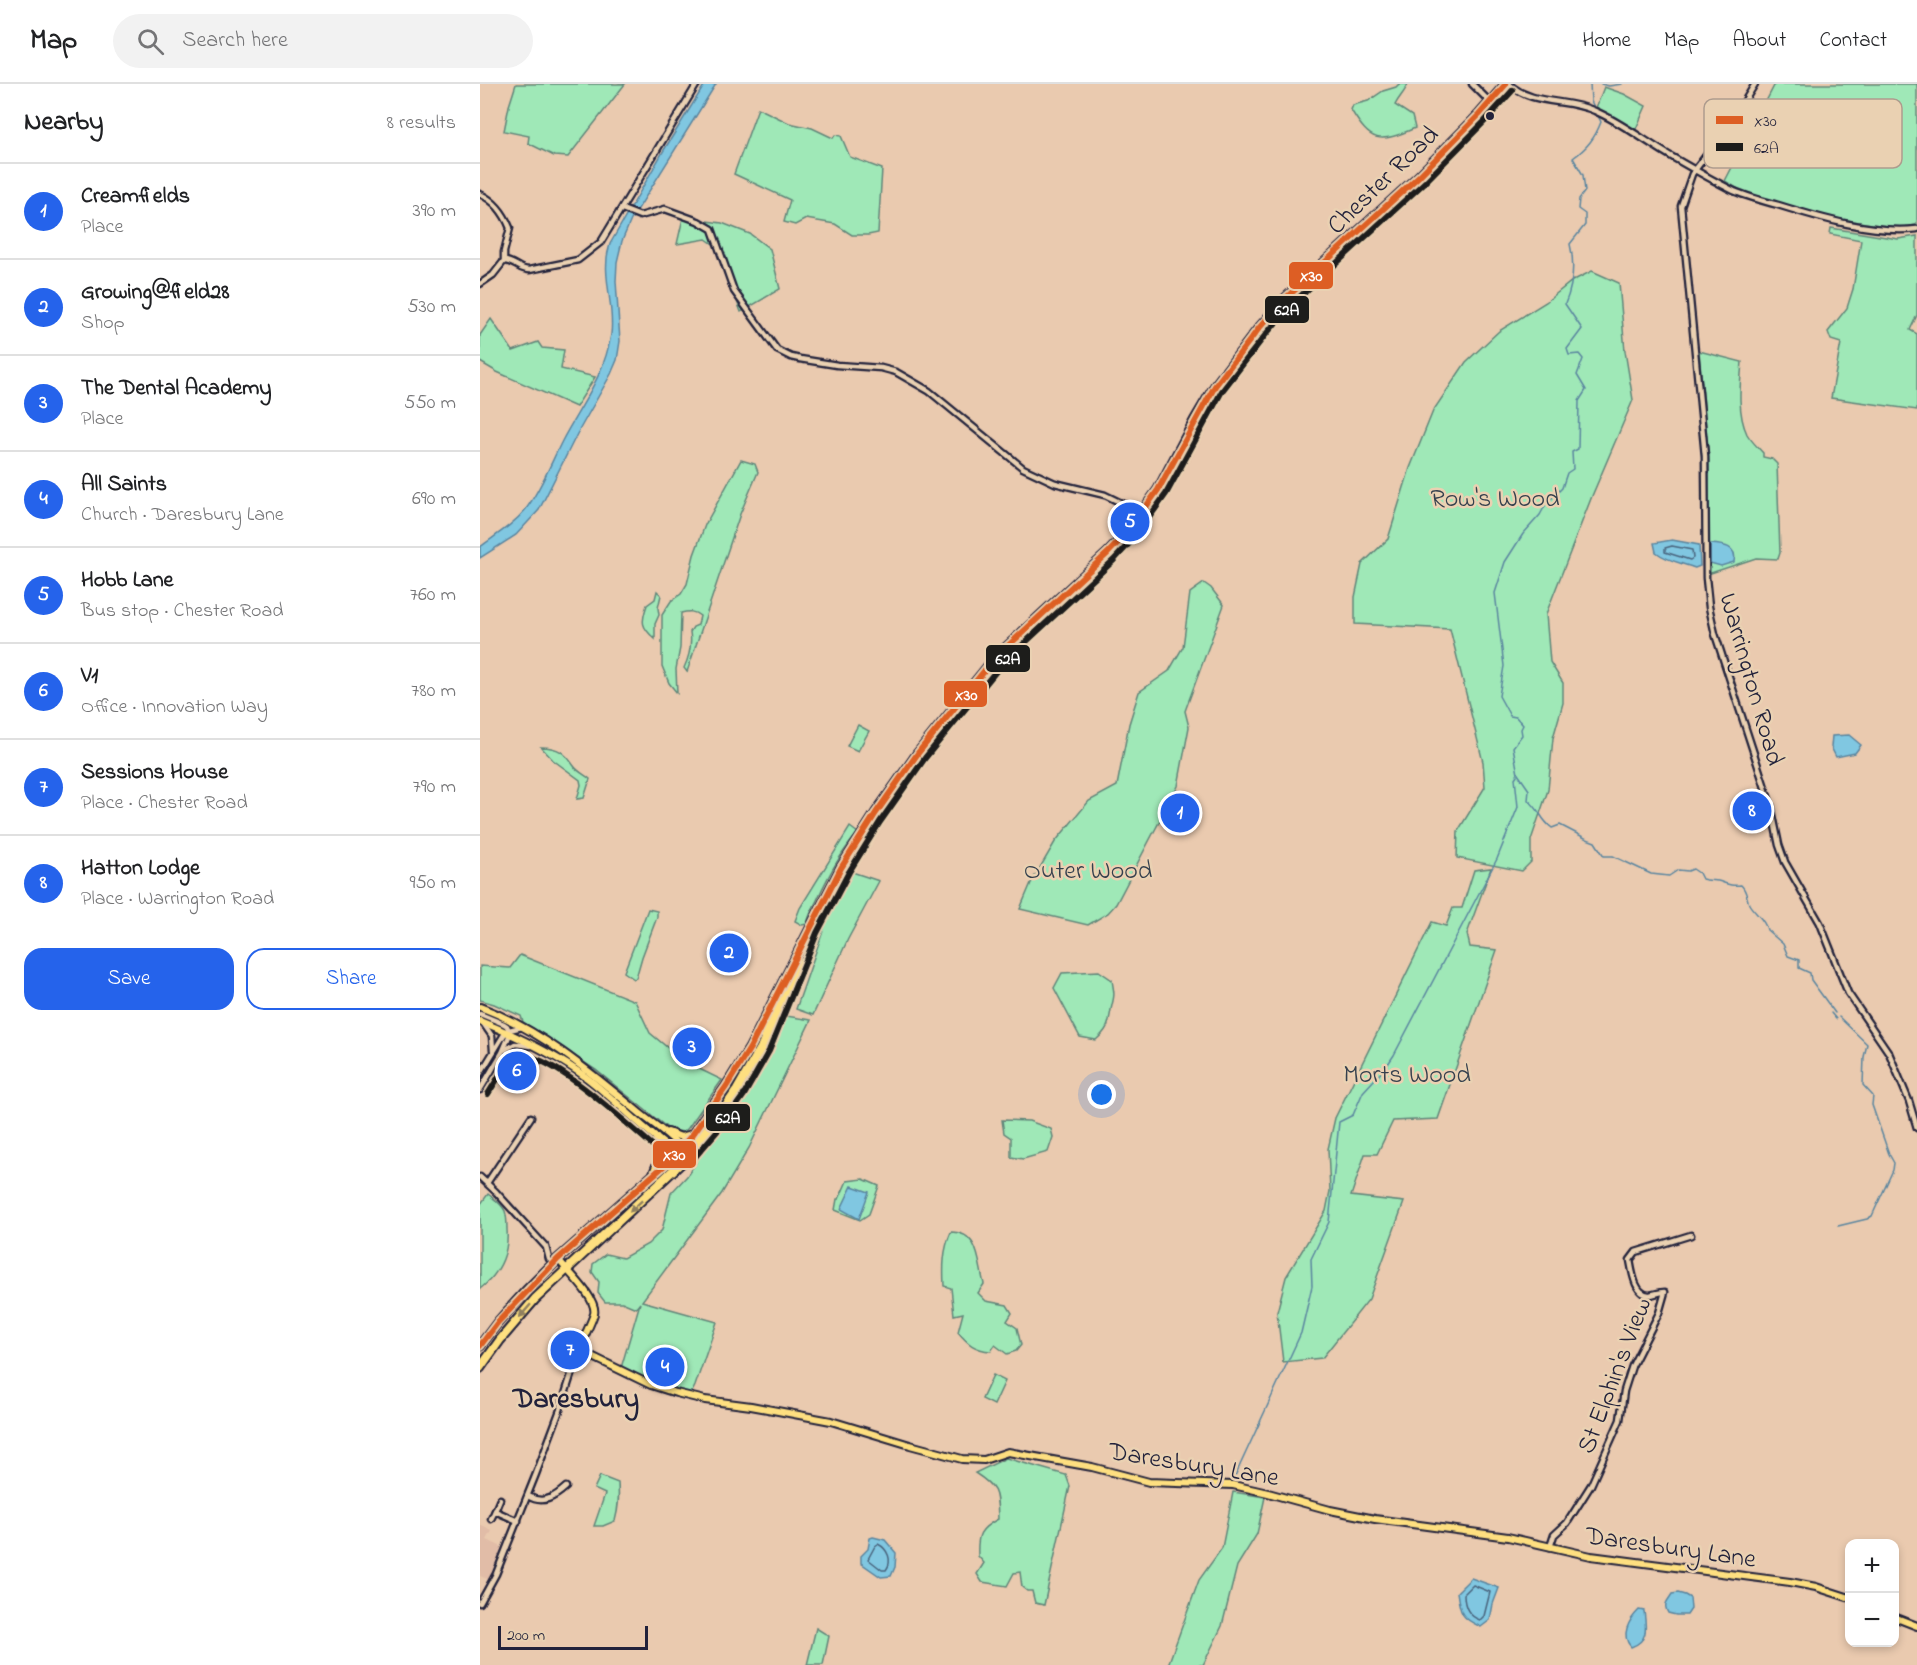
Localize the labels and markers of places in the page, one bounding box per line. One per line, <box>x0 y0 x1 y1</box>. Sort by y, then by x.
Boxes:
unlabelled marker <box>1484 110 1496 122</box>
pin: 5 <box>1110 500 1150 544</box>
pin: 8 <box>1732 788 1772 834</box>
pin: 1 <box>1160 790 1200 836</box>
pin: 2 <box>710 930 748 976</box>
pin: 3 <box>672 1024 712 1070</box>
pin: 6 <box>498 1048 537 1094</box>
pin: 7 <box>550 1328 590 1372</box>
pin: 4 <box>646 1344 684 1390</box>

